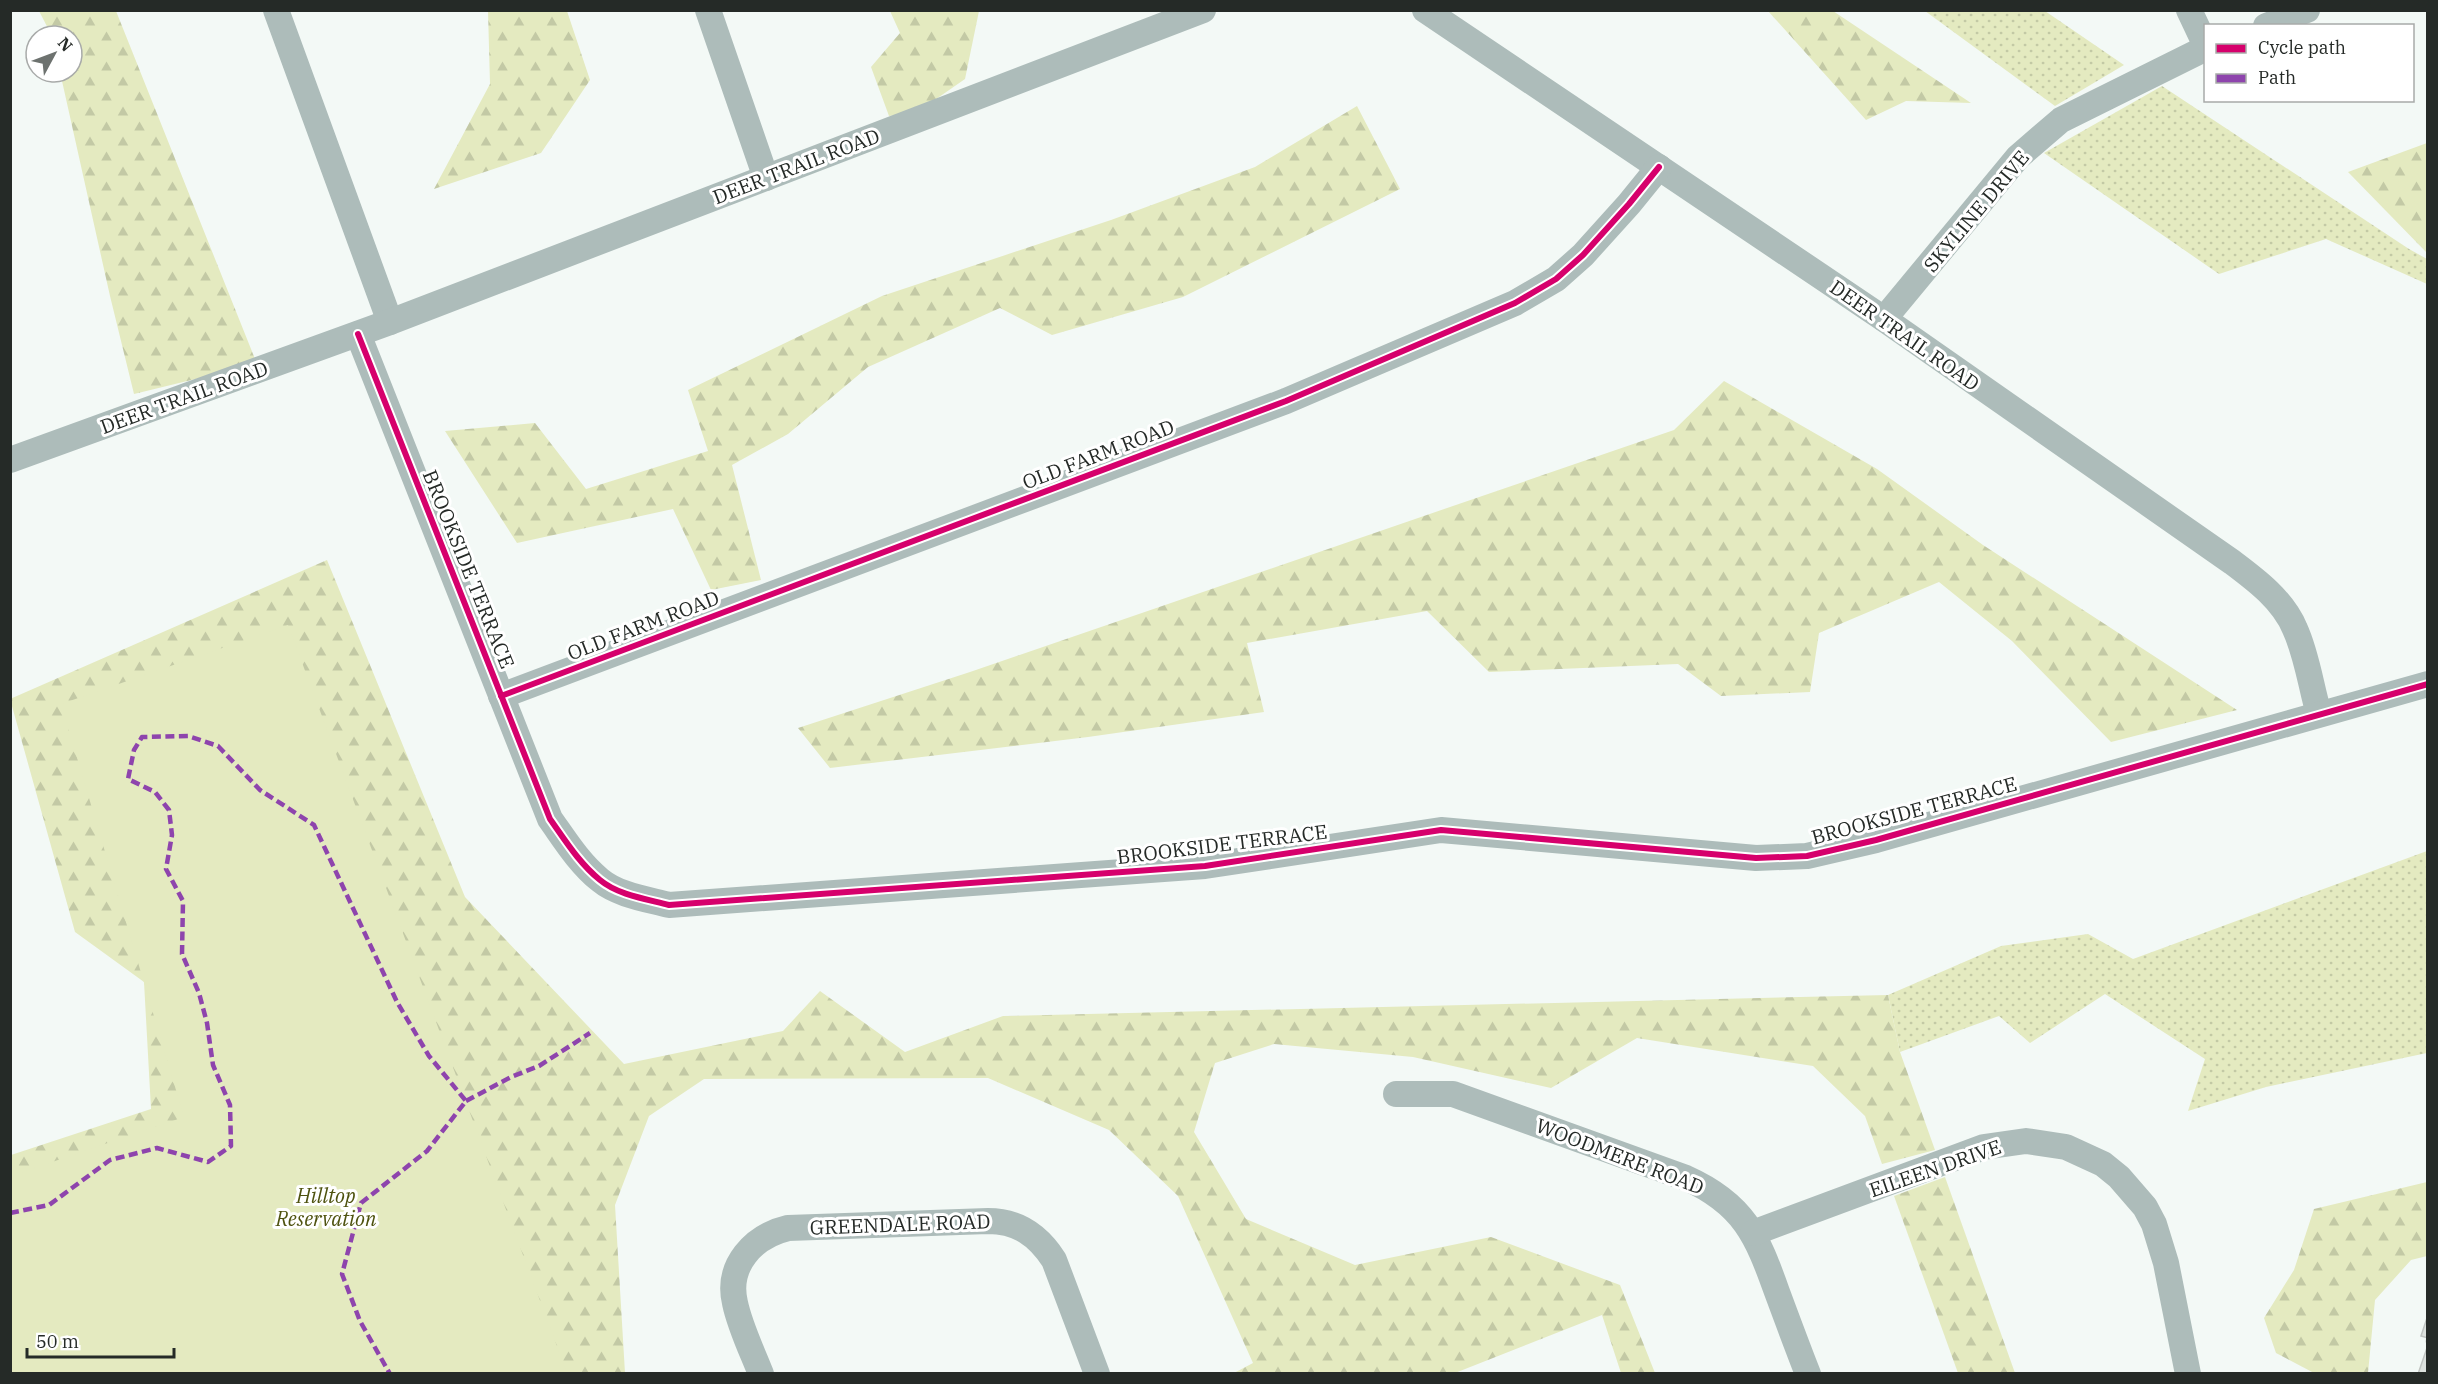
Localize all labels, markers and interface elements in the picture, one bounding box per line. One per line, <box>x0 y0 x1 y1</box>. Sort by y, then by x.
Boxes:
north arrow <box>24 24 84 84</box>
legend <box>2204 24 2414 102</box>
text: N <box>54 33 77 55</box>
text: Cycle path <box>2258 36 2346 59</box>
text: Path <box>2258 66 2296 89</box>
street label: DEER TRAIL ROAD <box>709 122 883 210</box>
street label: SKYLINE DRIVE <box>1917 144 2035 278</box>
street label: DEER TRAIL ROAD <box>1825 273 1985 397</box>
street label: DEER TRAIL ROAD <box>96 354 272 440</box>
street label: OLD FARM ROAD <box>1018 413 1178 495</box>
street label: BROOKSIDE TERRACE <box>417 466 521 672</box>
street label: OLD FARM ROAD <box>563 584 723 666</box>
street label: BROOKSIDE TERRACE <box>1808 770 2020 850</box>
street label: BROOKSIDE TERRACE <box>1115 818 1329 870</box>
street label: WOODMERE ROAD <box>1532 1111 1708 1201</box>
street label: EILEEN DRIVE <box>1865 1133 2005 1203</box>
park label: Hilltop Reservation <box>275 1182 377 1232</box>
street label: GREENDALE ROAD <box>809 1207 991 1241</box>
scale bar <box>27 1321 174 1359</box>
text: 50 m <box>36 1330 79 1353</box>

